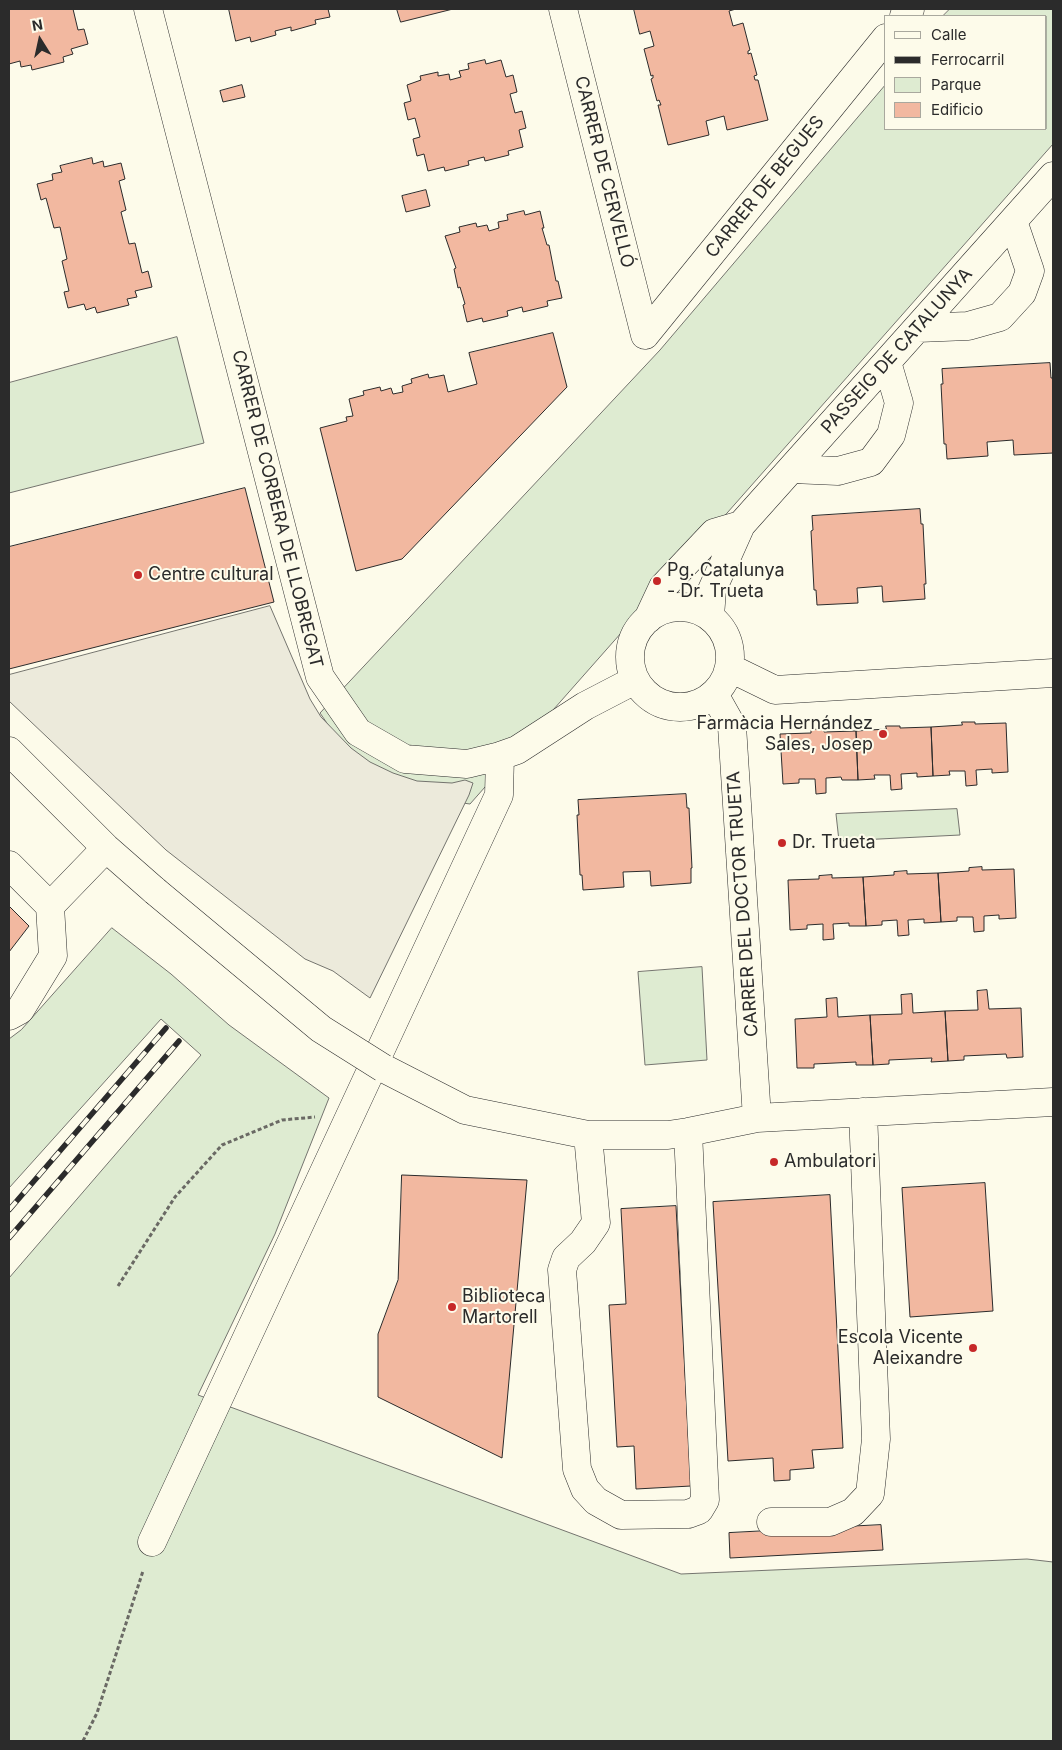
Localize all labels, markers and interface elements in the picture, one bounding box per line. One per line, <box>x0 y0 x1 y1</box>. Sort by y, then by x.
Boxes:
north arrow <box>15 15 65 65</box>
text: N <box>31 15 44 34</box>
legend <box>884 15 1047 130</box>
text: Calle <box>931 25 966 44</box>
text: Ferrocarril <box>931 50 1004 69</box>
street label: CARRER DE CERVELLÓ <box>570 74 638 270</box>
text: Parque <box>931 75 981 94</box>
text: Edificio <box>931 100 983 119</box>
street label: CARRER DE BEGUES <box>701 112 829 262</box>
street label: PASSEIG DE CATALUNYA <box>817 264 977 438</box>
street label: CARRER DE CORBERA DE LLOBREGAT <box>227 348 327 670</box>
place label: Pg. Catalunya - Dr. Trueta <box>667 560 785 602</box>
place label: Centre cultural <box>148 564 274 586</box>
marker: Centre cultural <box>132 569 144 581</box>
marker: Pg. Catalunya - Dr. Trueta <box>651 575 663 587</box>
place label: Farmàcia Hernández Sales, Josep <box>696 713 873 756</box>
marker: Farmàcia Hernández Sales, Josep <box>877 728 889 740</box>
street label: CARRER DEL DOCTOR TRUETA <box>723 770 763 1038</box>
place label: Dr. Trueta <box>792 832 875 854</box>
marker: Dr. Trueta <box>776 837 788 849</box>
place label: Ambulatori <box>784 1151 876 1173</box>
marker: Ambulatori <box>768 1156 780 1168</box>
place label: Biblioteca Martorell <box>462 1286 545 1328</box>
marker: Biblioteca Martorell <box>446 1301 458 1313</box>
place label: Escola Vicente Aleixandre <box>838 1327 963 1370</box>
marker: Escola Vicente Aleixandre <box>967 1342 979 1354</box>

